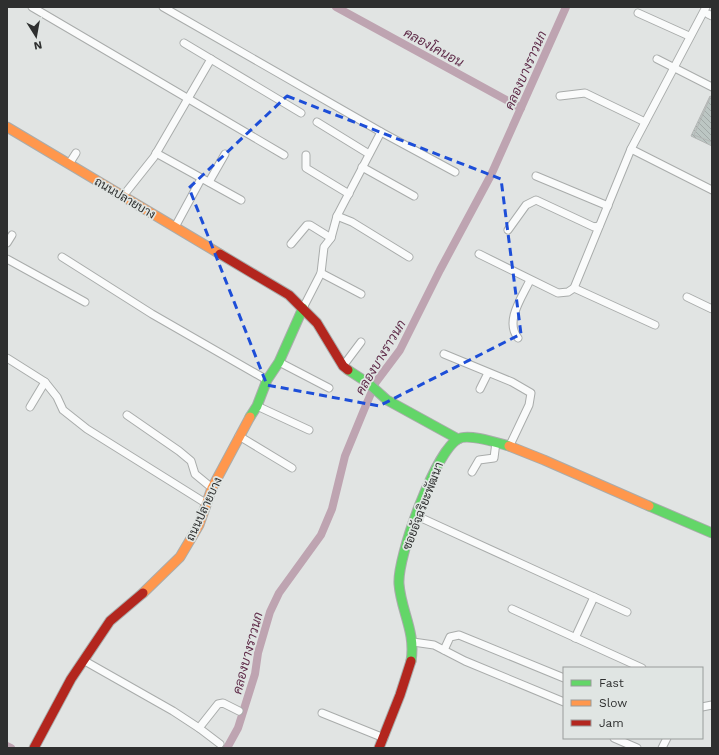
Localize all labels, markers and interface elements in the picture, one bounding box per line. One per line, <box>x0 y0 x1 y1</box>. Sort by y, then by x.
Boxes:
north arrow <box>16 16 56 56</box>
water label: คลองโคนอน <box>401 24 467 70</box>
water label: คลองบางราวนก <box>501 29 549 112</box>
text: N <box>33 38 43 52</box>
street label: ถนนปลายบาง <box>92 174 158 222</box>
water label: คลองบางราวนก <box>352 317 409 397</box>
street label: ซอยอัจฉริยะพัฒนา <box>400 460 446 552</box>
street label: ถนนปลายบาง <box>183 475 225 543</box>
water label: คลองบางราวนก <box>229 610 266 696</box>
legend <box>563 667 703 739</box>
text: Fast <box>599 676 624 690</box>
text: Slow <box>599 696 627 710</box>
text: Jam <box>599 716 624 730</box>

